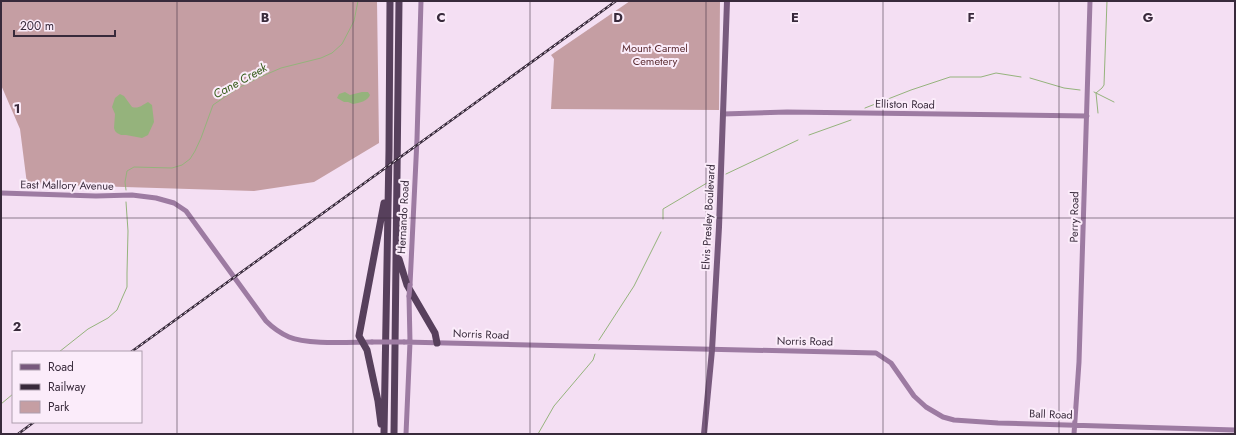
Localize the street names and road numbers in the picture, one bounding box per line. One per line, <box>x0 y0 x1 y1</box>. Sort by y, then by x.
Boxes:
street label: Elliston Road <box>875 95 935 113</box>
street label: Elvis Presley Boulevard <box>697 164 719 270</box>
street label: East Mallory Avenue <box>20 176 114 194</box>
street label: Hernando Road <box>393 180 413 254</box>
street label: Perry Road <box>1066 191 1082 243</box>
street label: Norris Road <box>453 325 509 343</box>
street label: Norris Road <box>777 333 833 349</box>
street label: Ball Road <box>1029 405 1073 423</box>

